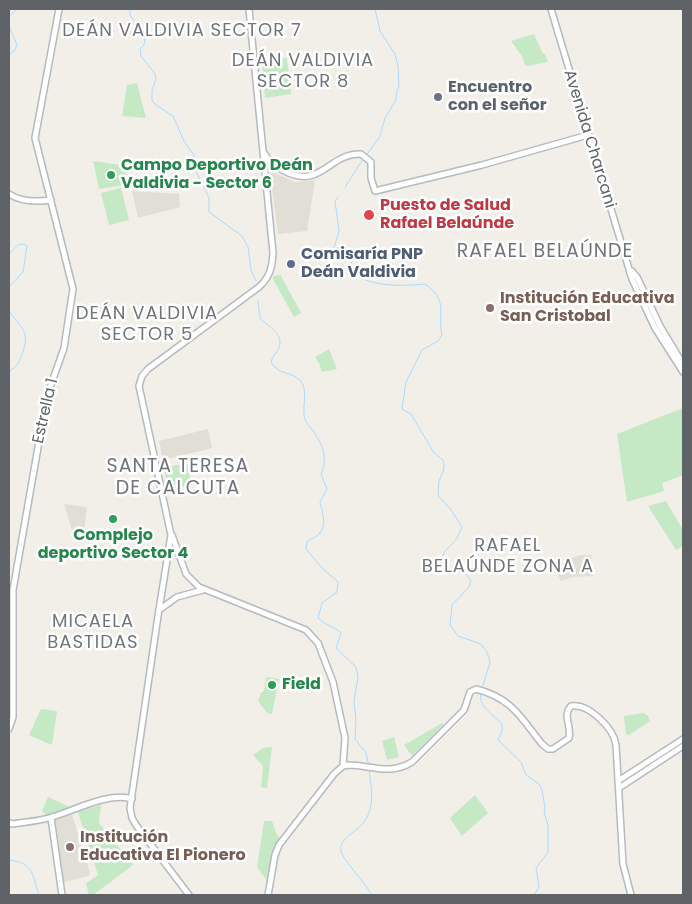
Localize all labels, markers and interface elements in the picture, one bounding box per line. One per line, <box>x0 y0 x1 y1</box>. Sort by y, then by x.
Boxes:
district label: DEÁN VALDIVIA SECTOR 7 <box>60 20 304 42</box>
district label: DEÁN VALDIVIA SECTOR 8 <box>230 50 376 92</box>
street label: Avenida Charcani <box>559 67 619 211</box>
place label: Encuentro con el señor <box>448 78 547 116</box>
marker: Encuentro con el señor <box>432 91 444 103</box>
place label: Campo Deportivo Deán Valdivia - Sector 6 <box>121 156 313 194</box>
marker: Campo Deportivo Deán Valdivia - Sector 6 <box>105 169 117 181</box>
place label: Puesto de Salud Rafael Belaúnde <box>380 196 514 234</box>
marker: Puesto de Salud Rafael Belaúnde <box>362 208 376 222</box>
district label: RAFAEL BELAÚNDE <box>455 241 635 263</box>
place label: Comisaría PNP Deán Valdivia <box>301 245 423 283</box>
marker: Comisaría PNP Deán Valdivia <box>285 258 297 270</box>
place label: Institución Educativa San Cristobal <box>500 289 675 327</box>
marker: Institución Educativa San Cristobal <box>484 302 496 314</box>
district label: DEÁN VALDIVIA SECTOR 5 <box>74 303 220 346</box>
street label: Estrella 1 <box>29 377 63 445</box>
district label: SANTA TERESA DE CALCUTA <box>105 456 251 500</box>
marker: Complejo deportivo Sector 4 <box>107 513 119 525</box>
place label: Complejo deportivo Sector 4 <box>38 526 188 564</box>
district label: RAFAEL BELAÚNDE ZONA A <box>420 535 596 578</box>
district label: MICAELA BASTIDAS <box>46 611 140 654</box>
place label: Field <box>282 675 321 695</box>
marker: Field <box>266 679 278 691</box>
place label: Institución Educativa El Pionero <box>80 828 246 866</box>
marker: Institución Educativa El Pionero <box>64 841 76 853</box>

